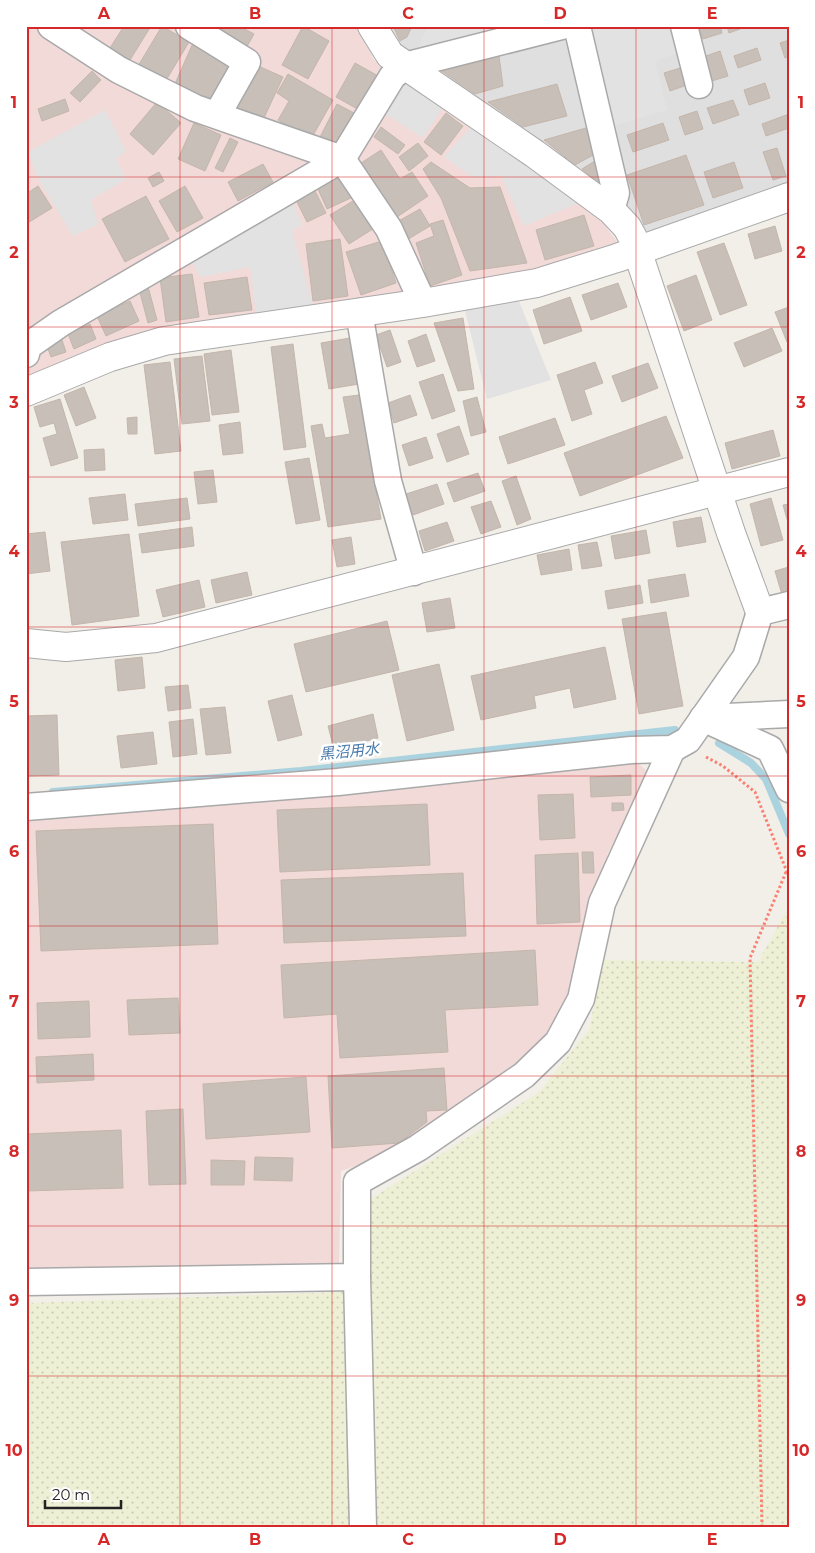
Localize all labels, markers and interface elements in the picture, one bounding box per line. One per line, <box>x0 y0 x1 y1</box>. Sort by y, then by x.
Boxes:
text: A <box>97 4 111 23</box>
text: B <box>249 4 261 23</box>
text: C <box>402 4 414 23</box>
text: D <box>553 4 567 23</box>
text: E <box>707 4 717 23</box>
text: 1 <box>11 93 17 112</box>
text: 1 <box>798 93 804 112</box>
text: 2 <box>9 243 19 262</box>
text: 2 <box>796 243 806 262</box>
text: 3 <box>8 393 19 412</box>
text: 3 <box>795 393 806 412</box>
text: 4 <box>8 542 20 561</box>
text: 4 <box>795 542 807 561</box>
text: 5 <box>9 692 19 711</box>
text: 5 <box>796 692 806 711</box>
water label: 黒沼用水 <box>318 738 382 764</box>
text: 6 <box>9 842 19 861</box>
text: 6 <box>796 842 806 861</box>
text: 7 <box>9 992 19 1011</box>
text: 7 <box>796 992 806 1011</box>
text: 8 <box>9 1142 19 1161</box>
text: 8 <box>796 1142 806 1161</box>
text: 9 <box>9 1291 19 1310</box>
text: 9 <box>796 1291 806 1310</box>
text: 10 <box>5 1441 23 1460</box>
text: 10 <box>792 1441 810 1460</box>
scale bar <box>45 1478 121 1510</box>
text: 20 m <box>52 1485 90 1504</box>
text: A <box>97 1530 111 1549</box>
text: B <box>249 1530 261 1549</box>
text: C <box>402 1530 414 1549</box>
text: D <box>553 1530 567 1549</box>
text: E <box>707 1530 717 1549</box>

